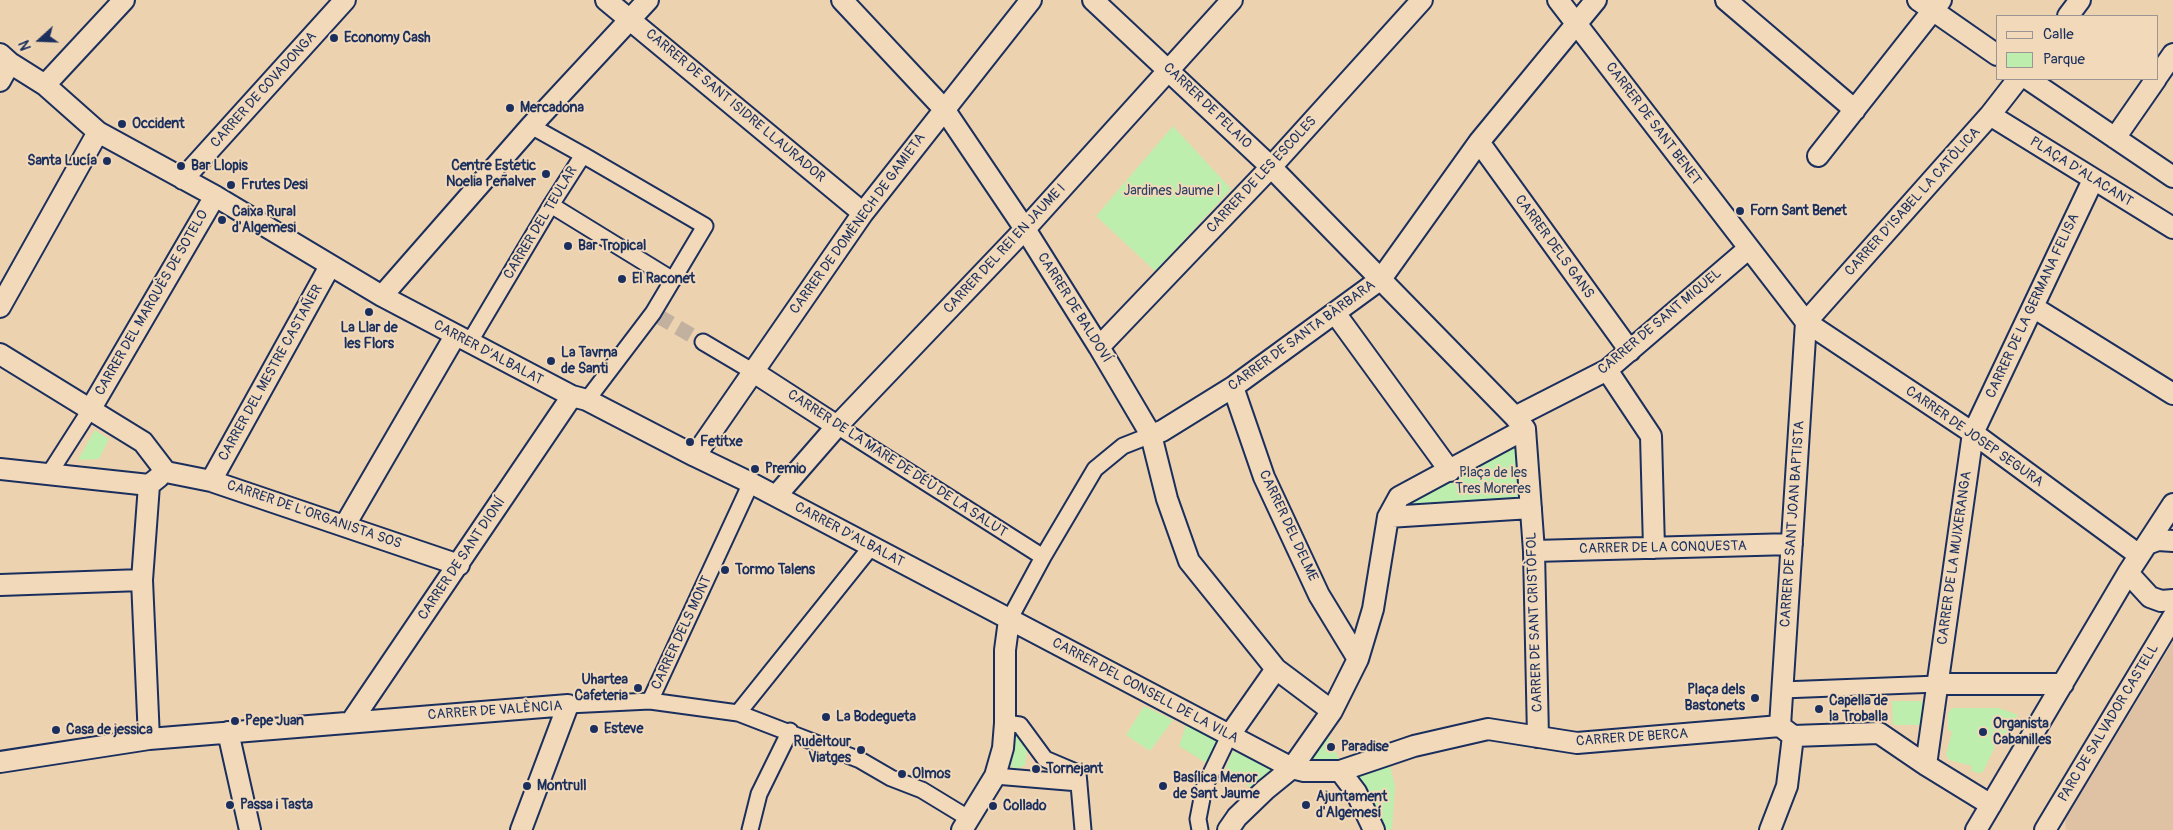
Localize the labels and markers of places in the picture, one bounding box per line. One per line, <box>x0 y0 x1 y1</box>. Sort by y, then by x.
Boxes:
place label: Economy Cash <box>344 30 430 46</box>
marker: Economy Cash <box>328 32 340 44</box>
place label: Mercadona <box>520 100 584 116</box>
marker: Mercadona <box>504 102 516 114</box>
place label: Occident <box>132 116 185 132</box>
marker: Occident <box>116 118 128 130</box>
place label: Santa Lucía <box>27 153 97 169</box>
marker: Santa Lucía <box>101 155 113 167</box>
place label: Bar Llopis <box>191 158 248 174</box>
place label: Centre Estetic Noelia Peñalver <box>446 158 536 190</box>
marker: Bar Llopis <box>175 160 187 172</box>
marker: Centre Estetic Noelia Peñalver <box>540 168 552 180</box>
place label: Frutes Desi <box>241 177 308 193</box>
marker: Frutes Desi <box>225 179 237 191</box>
place label: Forn Sant Benet <box>1750 203 1847 219</box>
place label: Caixa Rural d'Algemesi <box>232 204 296 236</box>
marker: Forn Sant Benet <box>1734 205 1746 217</box>
marker: Caixa Rural d'Algemesi <box>216 214 228 226</box>
place label: Bar Tropical <box>578 238 646 254</box>
marker: Bar Tropical <box>562 240 574 252</box>
place label: El Raconet <box>632 271 695 287</box>
marker: El Raconet <box>616 273 628 285</box>
marker: La Llar de les Flors <box>363 306 375 318</box>
place label: La Llar de les Flors <box>340 320 398 352</box>
place label: La Tavrna de Santi <box>561 345 618 378</box>
marker: La Tavrna de Santi <box>545 355 557 367</box>
place label: Fetitxe <box>700 434 743 450</box>
marker: Fetitxe <box>684 436 696 448</box>
place label: Premio <box>765 461 806 477</box>
marker: Premio <box>749 463 761 475</box>
place label: Tormo Talens <box>735 562 815 578</box>
marker: Tormo Talens <box>719 564 731 576</box>
place label: Uhartea Cafeteria <box>575 672 628 704</box>
marker: Uhartea Cafeteria <box>632 682 644 694</box>
place label: Plaça dels Bastonets <box>1685 682 1745 714</box>
marker: Plaça dels Bastonets <box>1749 692 1761 704</box>
place label: Capella de la Troballa <box>1829 693 1888 726</box>
marker: Capella de la Troballa <box>1813 703 1825 715</box>
place label: La Bodegueta <box>836 709 916 725</box>
marker: La Bodegueta <box>820 711 832 723</box>
place label: Pepe Juan <box>245 713 304 729</box>
marker: Pepe Juan <box>229 715 241 727</box>
place label: Organista Cabanilles <box>1993 716 2051 749</box>
place label: Esteve <box>604 721 643 737</box>
place label: Casa de jessica <box>66 722 153 738</box>
marker: Esteve <box>588 723 600 735</box>
marker: Casa de jessica <box>50 724 62 736</box>
marker: Organista Cabanilles <box>1977 726 1989 738</box>
place label: Rudeltour Viatges <box>793 734 851 766</box>
place label: Paradise <box>1341 739 1389 755</box>
marker: Paradise <box>1325 741 1337 753</box>
marker: Rudeltour Viatges <box>855 744 867 756</box>
place label: Tornejant <box>1046 761 1103 777</box>
marker: Tornejant <box>1030 763 1042 775</box>
place label: Olmos <box>912 766 950 782</box>
marker: Olmos <box>896 768 908 780</box>
place label: Basílica Menor de Sant Jaume <box>1173 770 1260 802</box>
place label: Montrull <box>537 778 587 794</box>
marker: Montrull <box>521 780 533 792</box>
marker: Basílica Menor de Sant Jaume <box>1157 780 1169 792</box>
place label: Ajuntament d'Algemesí <box>1316 789 1387 822</box>
place label: Passa i Tasta <box>240 797 313 813</box>
place label: Collado <box>1003 798 1046 814</box>
marker: Passa i Tasta <box>224 799 236 811</box>
marker: Ajuntament d'Algemesí <box>1300 799 1312 811</box>
marker: Collado <box>987 800 999 812</box>

